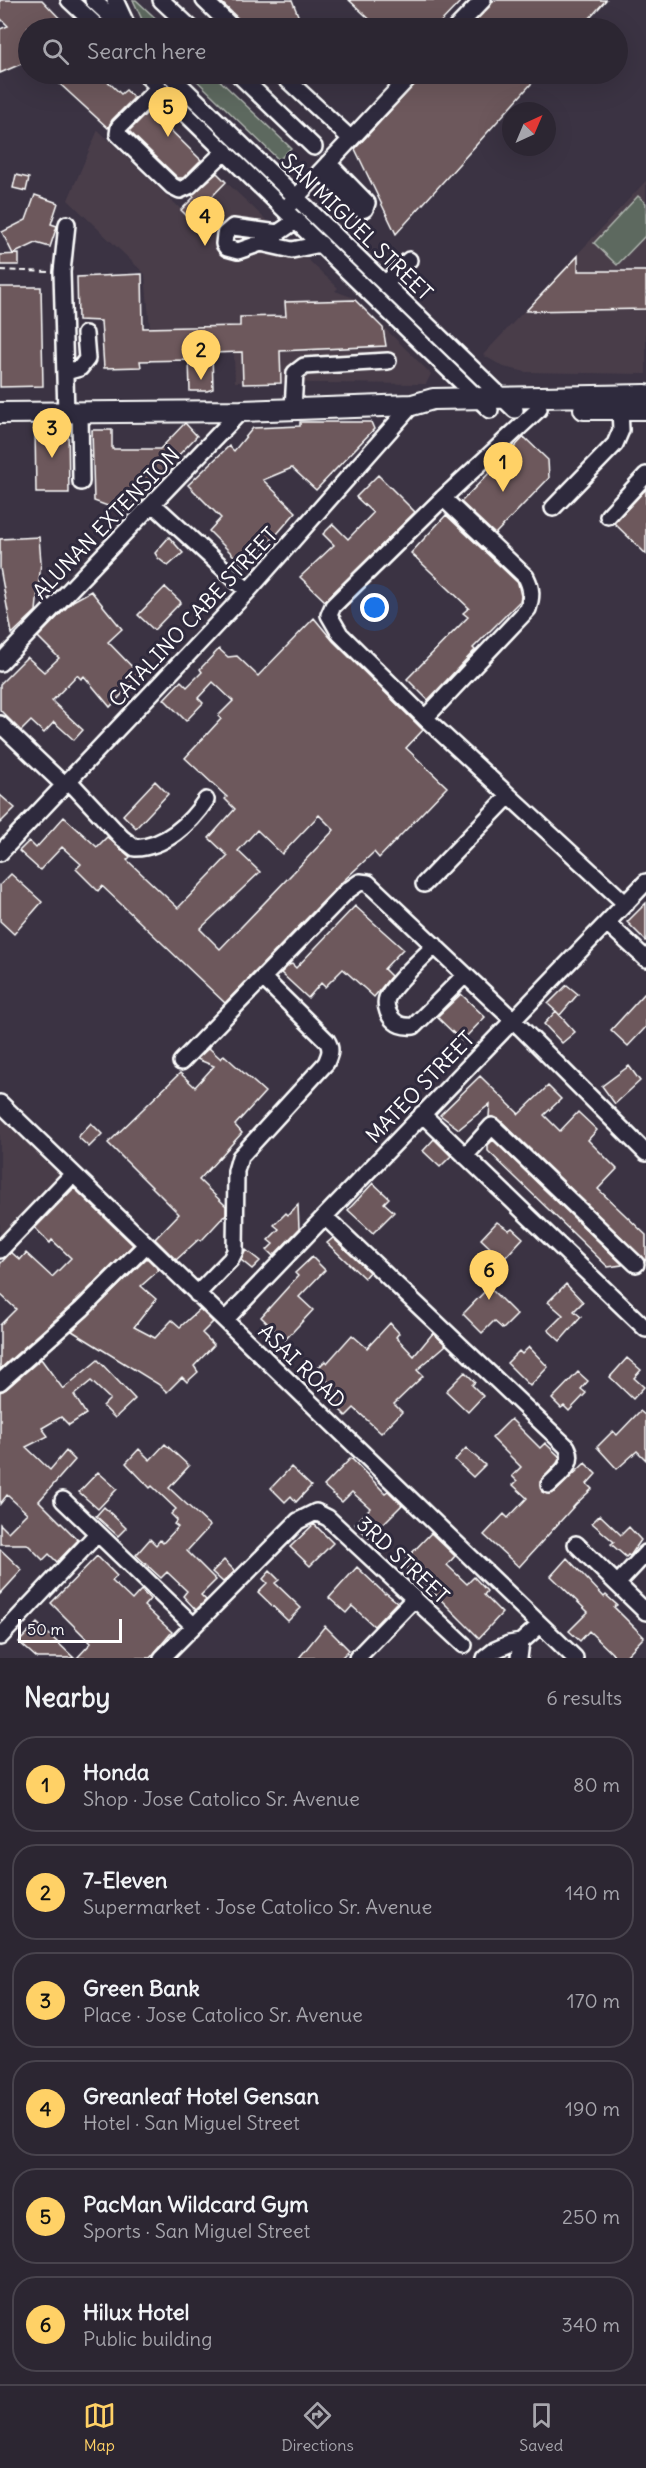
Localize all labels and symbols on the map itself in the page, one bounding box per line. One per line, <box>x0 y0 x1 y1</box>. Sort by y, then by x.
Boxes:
pin: 5 <box>148 88 188 137</box>
north arrow <box>502 102 556 156</box>
street label: SAN MIGUEL STREET <box>276 148 438 306</box>
pin: 4 <box>186 196 224 246</box>
pin: 2 <box>182 330 220 380</box>
pin: 3 <box>32 408 72 458</box>
street label: ALUNAN EXTENSION <box>27 441 185 605</box>
pin: 1 <box>484 442 522 492</box>
street label: CATALINO CABE STREET <box>103 521 283 713</box>
your location <box>360 593 389 622</box>
street label: MATEO STREET <box>360 1025 480 1149</box>
pin: 6 <box>470 1250 508 1300</box>
street label: ASAI ROAD <box>253 1318 351 1414</box>
street label: 3RD STREET <box>351 1510 455 1610</box>
scale bar <box>18 1616 122 1644</box>

